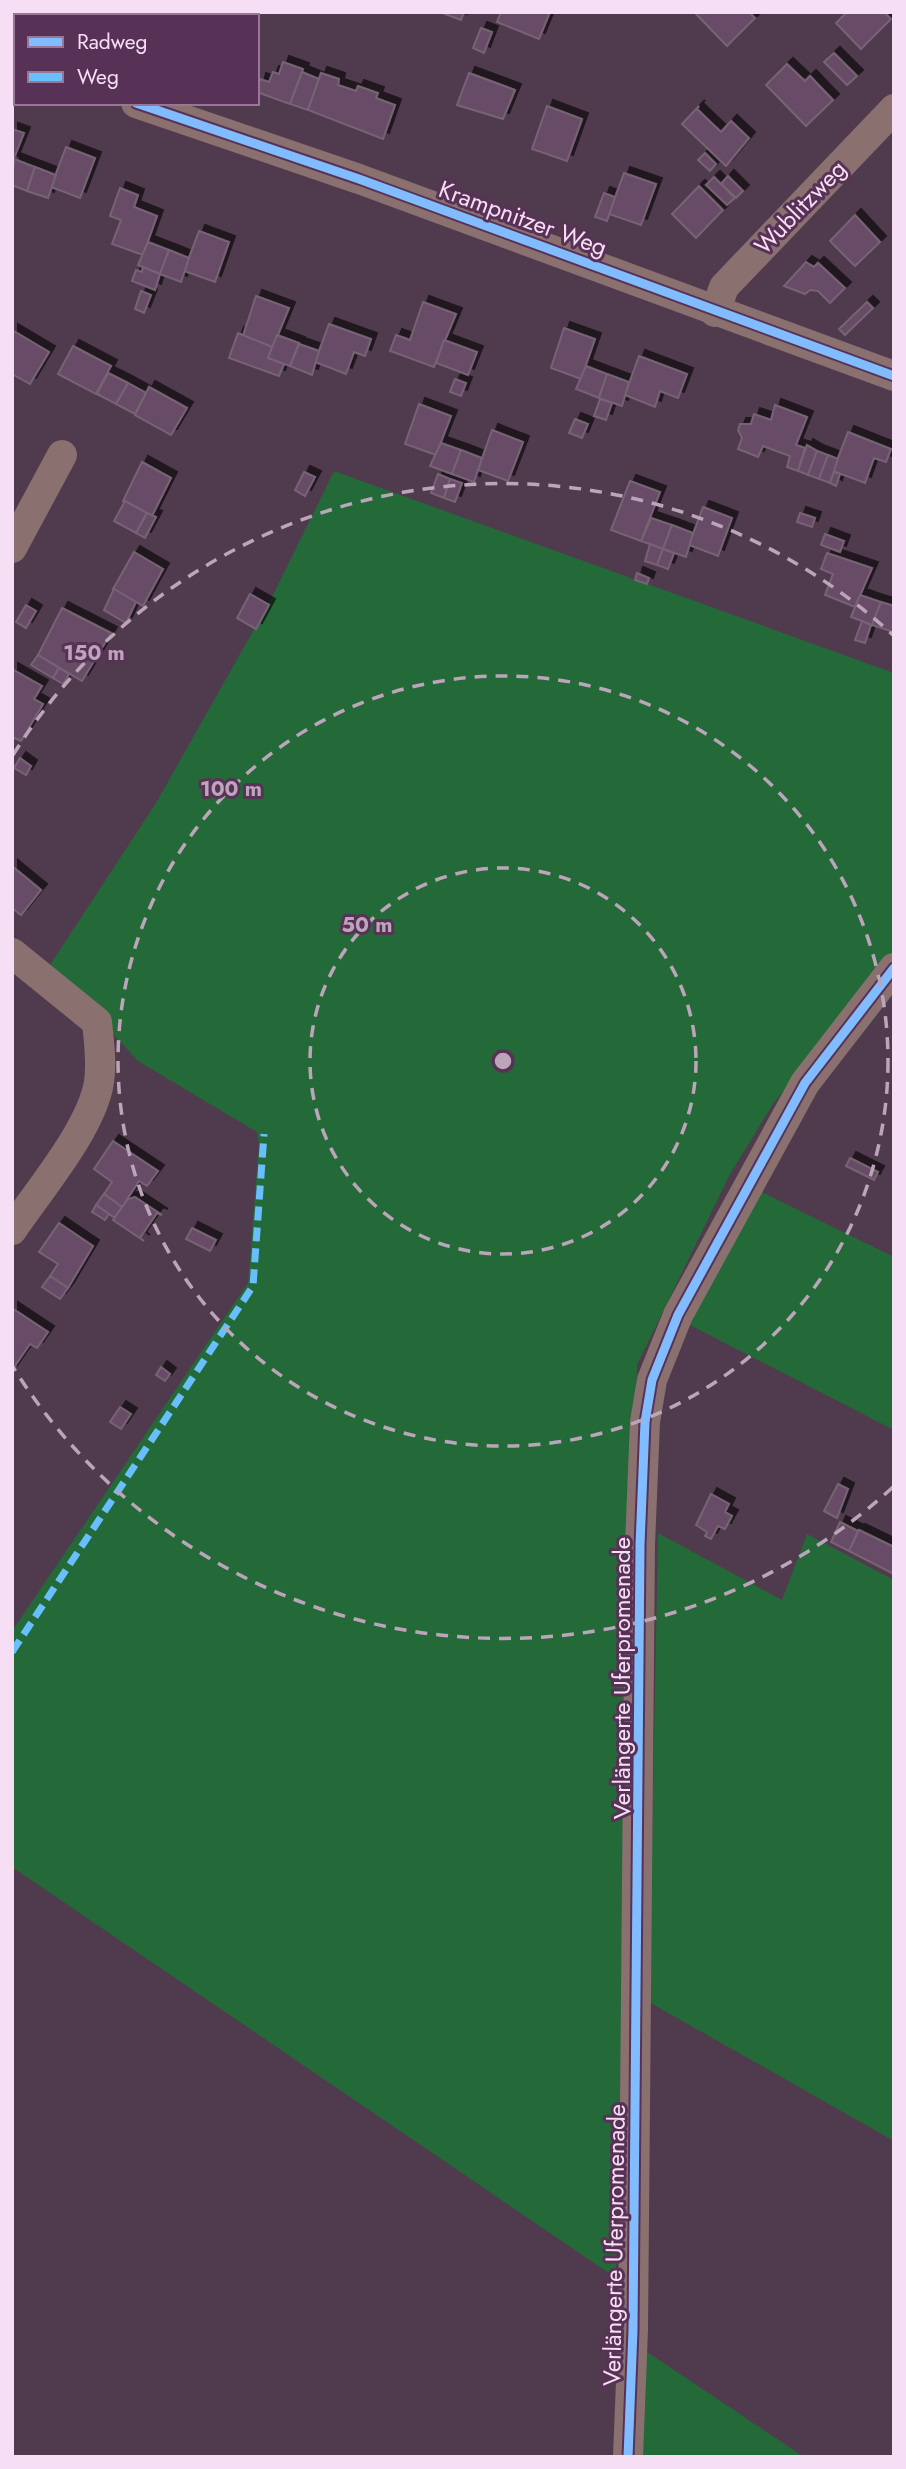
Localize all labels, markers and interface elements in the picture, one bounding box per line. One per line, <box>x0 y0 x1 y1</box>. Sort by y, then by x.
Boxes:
legend <box>14 14 259 105</box>
text: Radweg <box>77 27 148 57</box>
text: Weg <box>77 62 119 92</box>
street label: Wublitzweg <box>746 152 854 262</box>
street label: Krampnitzer Weg <box>434 171 612 265</box>
text: 150 m <box>63 638 125 668</box>
text: 100 m <box>200 774 262 804</box>
text: 50 m <box>342 910 392 940</box>
centre of rings <box>491 1049 515 1073</box>
street label: Verlängerte Uferpromenade <box>604 1537 639 1819</box>
street label: Verlängerte Uferpromenade <box>594 2104 634 2386</box>

